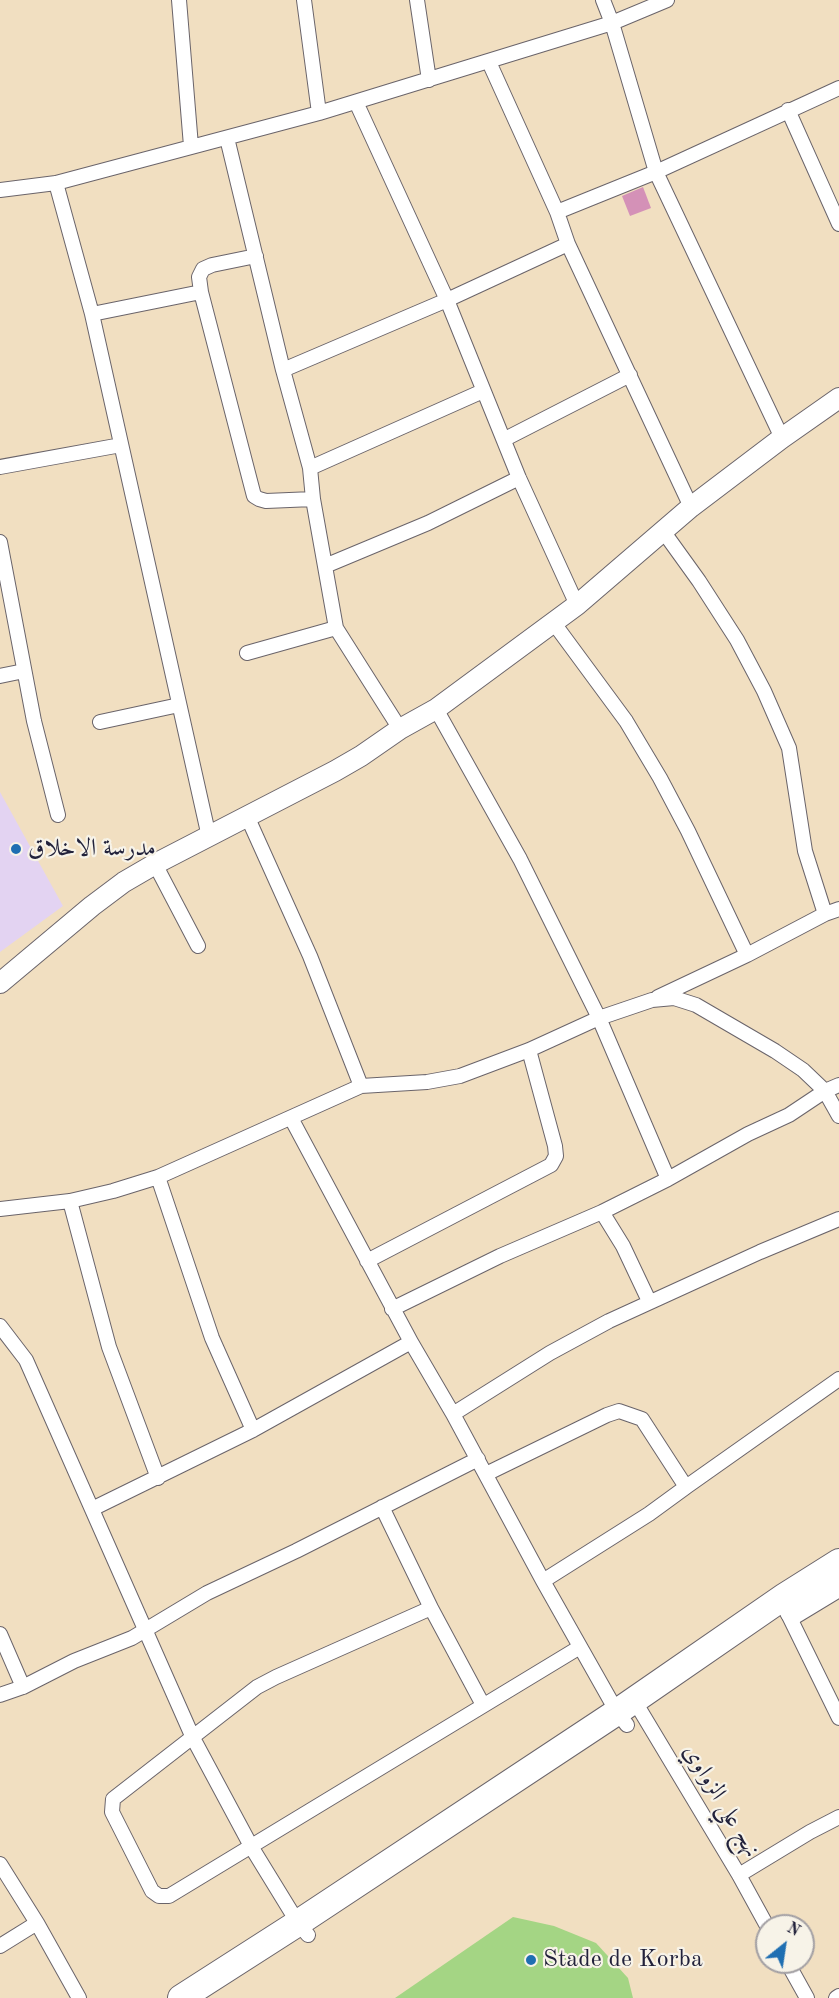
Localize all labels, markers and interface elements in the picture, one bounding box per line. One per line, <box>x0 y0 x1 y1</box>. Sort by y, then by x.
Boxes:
place label: مدرسة الاخلاق <box>28 835 156 863</box>
marker: مدرسة الاخلاق <box>9 842 23 856</box>
street label: نهج علي الزواوي <box>676 1739 766 1863</box>
north arrow <box>755 1914 815 1974</box>
text: N <box>784 1920 802 1940</box>
place label: Stade de Korba <box>543 1946 703 1974</box>
marker: Stade de Korba <box>524 1953 538 1967</box>

